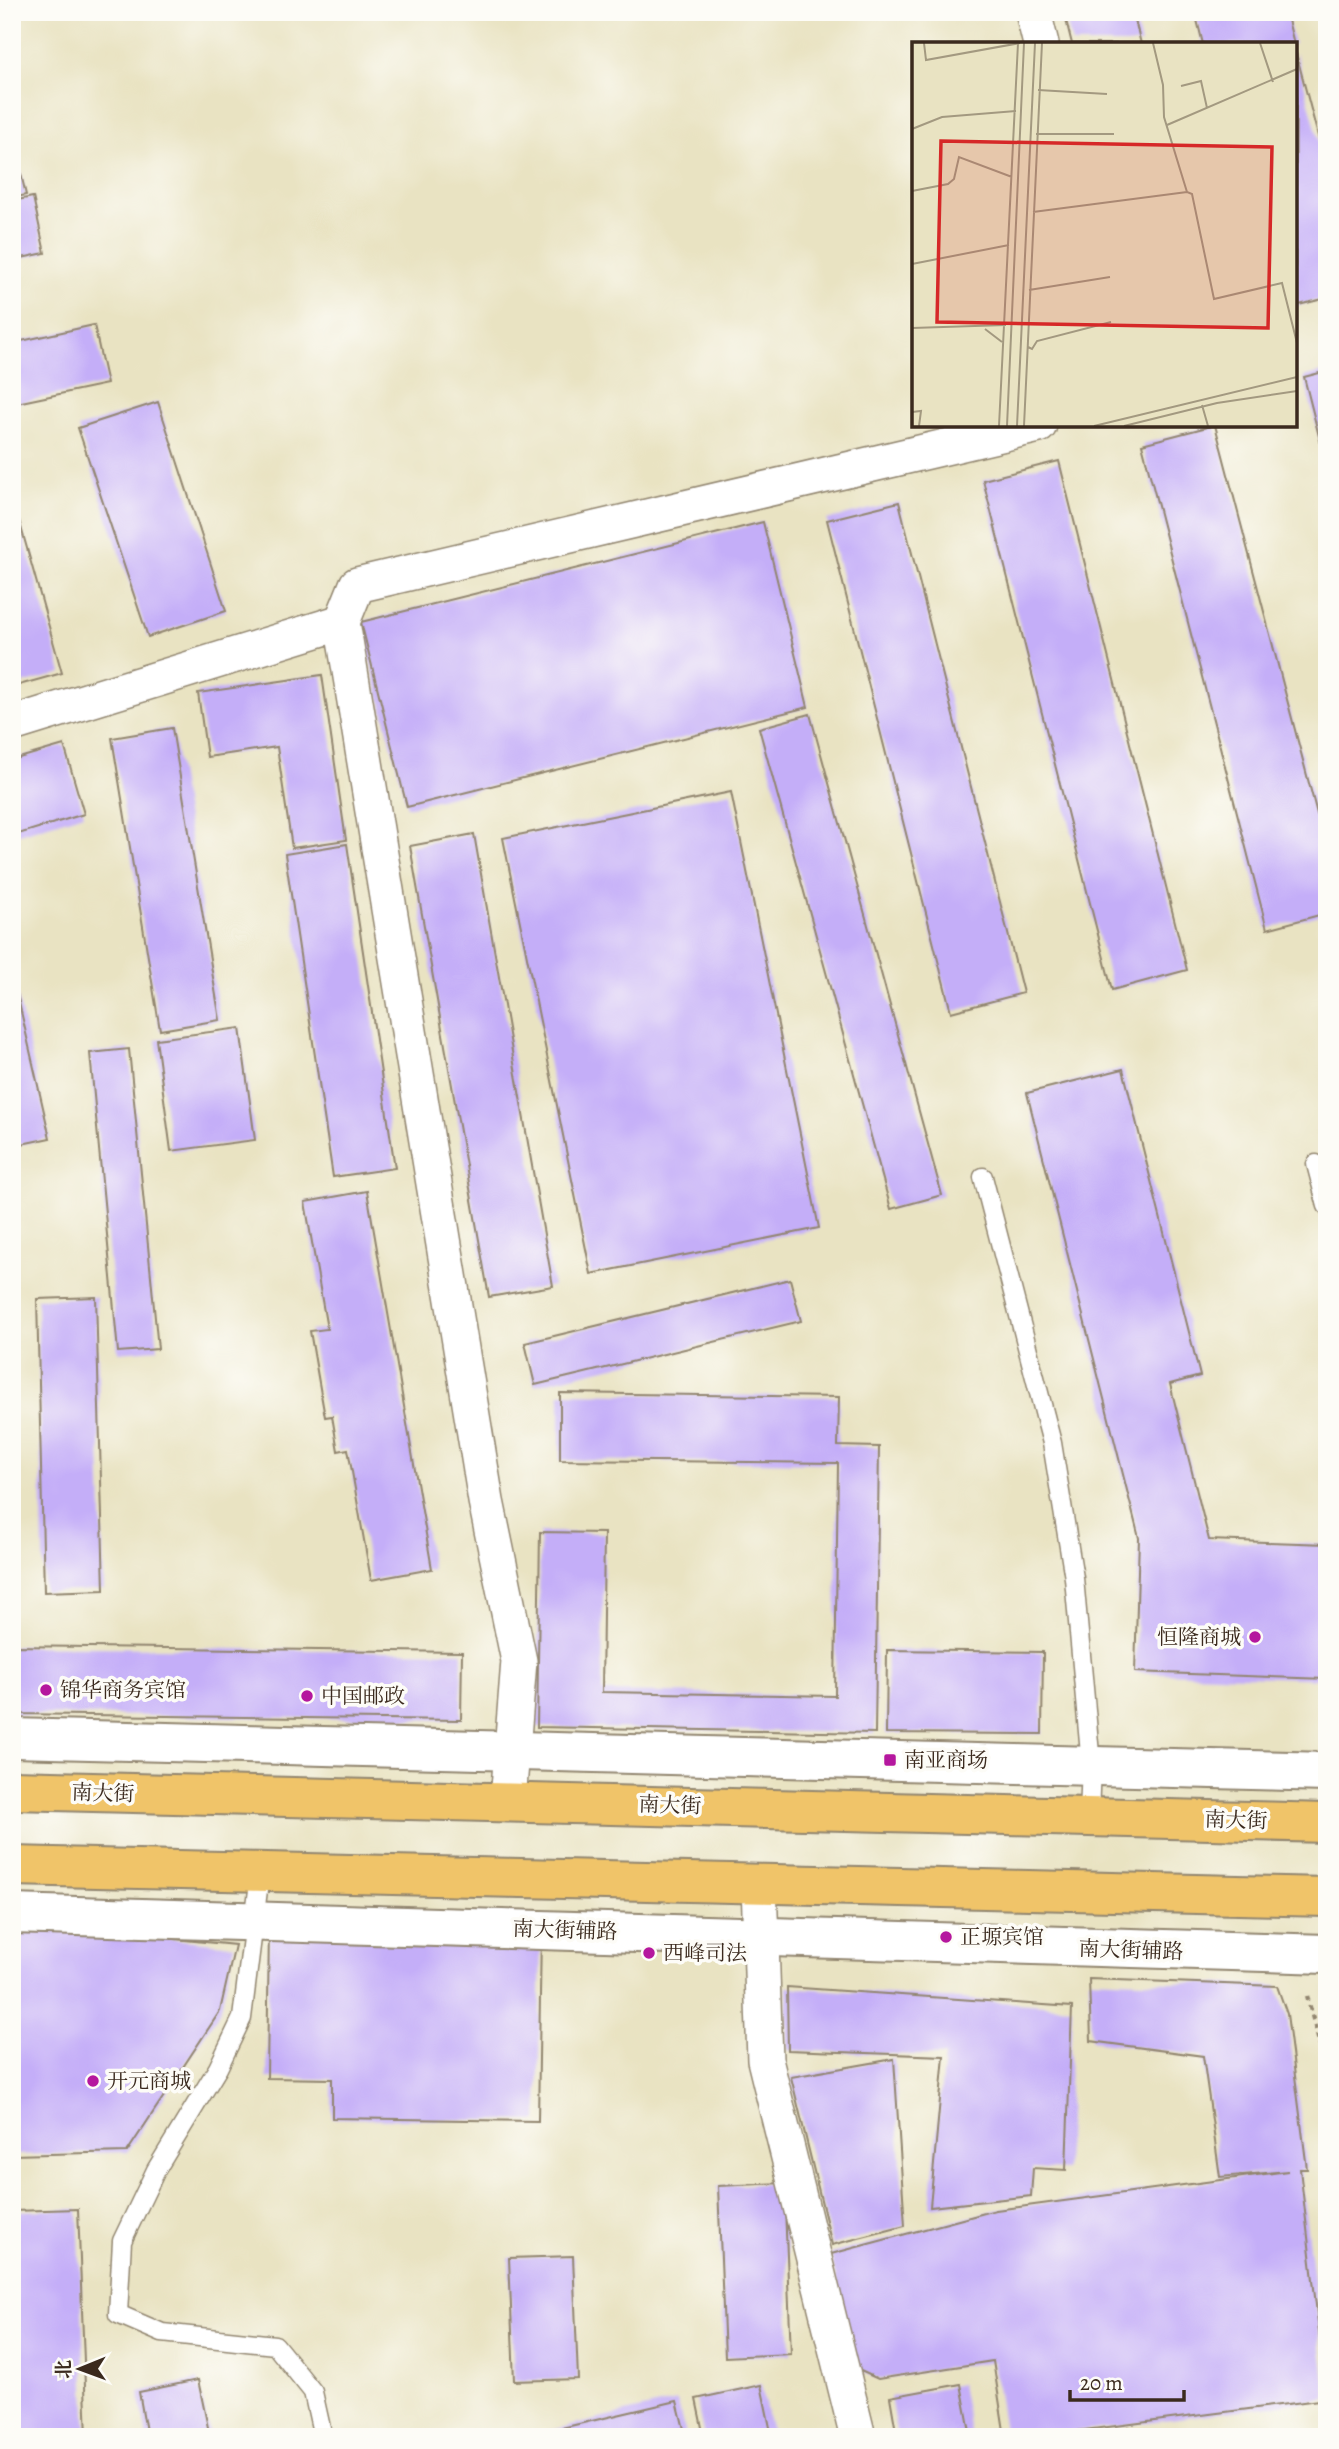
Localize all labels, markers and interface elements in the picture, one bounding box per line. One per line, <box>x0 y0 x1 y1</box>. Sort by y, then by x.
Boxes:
inset map <box>912 42 1297 427</box>
place label: 恒隆商城 <box>1157 1623 1241 1651</box>
marker: 恒隆商城 <box>1247 1629 1263 1645</box>
place label: 锦华商务宾馆 <box>60 1676 186 1704</box>
marker: 锦华商务宾馆 <box>38 1682 54 1698</box>
place label: 中国邮政 <box>321 1682 405 1710</box>
marker: 中国邮政 <box>299 1688 315 1704</box>
place label: 南亚商场 <box>904 1746 988 1774</box>
marker: 南亚商场 <box>882 1752 898 1768</box>
street label: 南大街 <box>71 1778 135 1808</box>
street label: 南大街 <box>638 1790 702 1820</box>
street label: 南大街 <box>1204 1805 1268 1835</box>
street label: 南大街辅路 <box>512 1914 618 1946</box>
place label: 正塬宾馆 <box>960 1923 1044 1951</box>
marker: 正塬宾馆 <box>938 1929 954 1945</box>
street label: 南大街辅路 <box>1078 1934 1184 1966</box>
place label: 西峰司法 <box>663 1939 747 1967</box>
marker: 西峰司法 <box>641 1945 657 1961</box>
place label: 开元商城 <box>107 2067 191 2095</box>
marker: 开元商城 <box>85 2073 101 2089</box>
north arrow <box>46 2334 116 2404</box>
scale bar <box>1070 2358 1183 2402</box>
text: 北 <box>51 2360 77 2379</box>
text: 20 m <box>1080 2369 1123 2397</box>

